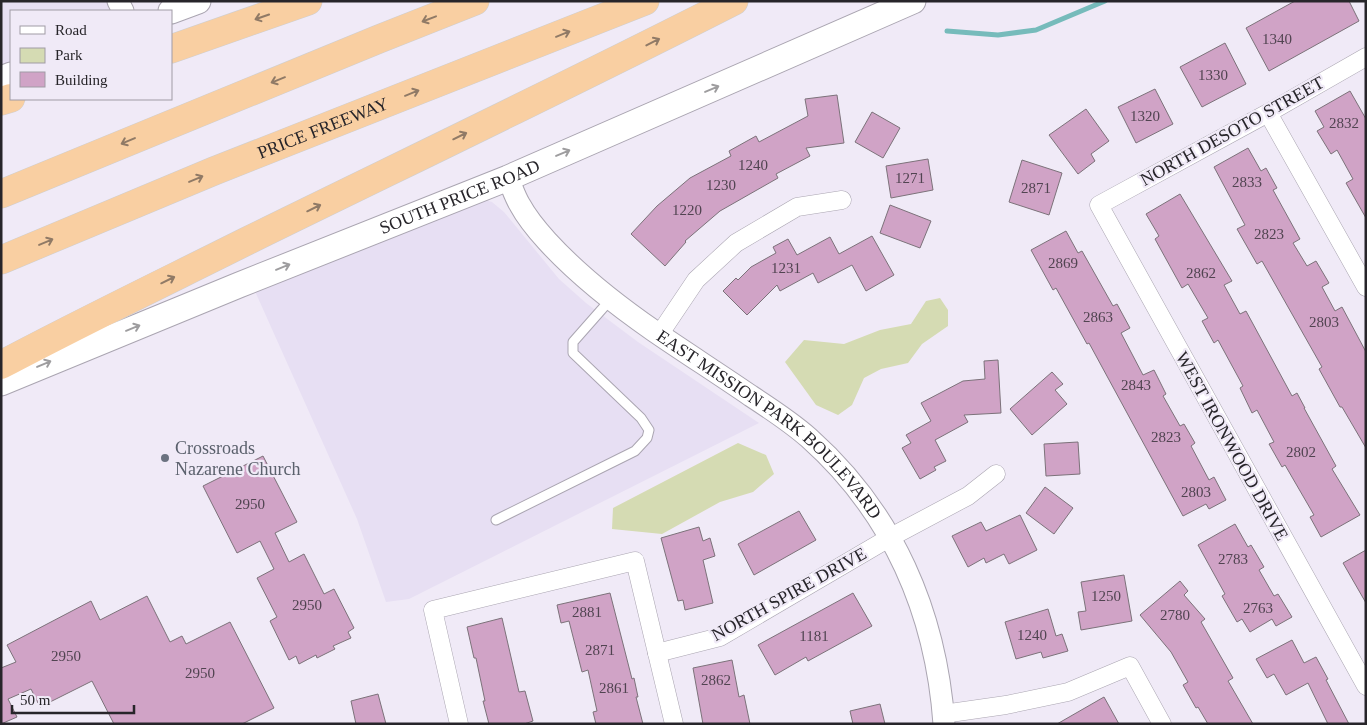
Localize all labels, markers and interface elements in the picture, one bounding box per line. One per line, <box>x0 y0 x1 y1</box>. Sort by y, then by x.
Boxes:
legend <box>10 10 172 100</box>
one-way arrow <box>255 13 270 22</box>
one-way arrow <box>422 15 437 24</box>
text: Road <box>55 22 87 38</box>
one-way arrow <box>556 28 571 37</box>
house number: 1340 <box>1262 31 1292 47</box>
one-way arrow <box>645 37 660 47</box>
text: Park <box>55 47 83 63</box>
house number: 1330 <box>1198 67 1228 83</box>
text: Building <box>55 72 108 88</box>
street label: NORTH DESOTO STREET <box>1137 72 1327 190</box>
one-way arrow <box>271 75 286 85</box>
one-way arrow <box>704 83 719 93</box>
one-way arrow <box>404 88 419 98</box>
street label: PRICE FREEWAY <box>255 93 391 163</box>
house number: 1320 <box>1130 108 1160 124</box>
house number: 2832 <box>1329 115 1359 131</box>
one-way arrow <box>452 131 467 140</box>
one-way arrow <box>121 137 136 147</box>
one-way arrow <box>555 148 570 158</box>
street label: SOUTH PRICE ROAD <box>377 155 543 238</box>
house number: 1240 <box>738 157 768 173</box>
house number: 1271 <box>895 170 925 186</box>
one-way arrow <box>188 173 203 183</box>
house number: 2833 <box>1232 174 1262 190</box>
house number: 1230 <box>706 177 736 193</box>
house number: 2871 <box>1021 180 1051 196</box>
house number: 1220 <box>672 202 702 218</box>
one-way arrow <box>306 203 321 212</box>
house number: 2823 <box>1254 226 1284 242</box>
one-way arrow <box>38 236 53 246</box>
house number: 2869 <box>1048 255 1078 271</box>
house number: 1231 <box>771 260 801 276</box>
one-way arrow <box>275 262 290 271</box>
house number: 2862 <box>1186 265 1216 281</box>
one-way arrow <box>161 275 176 285</box>
house number: 2863 <box>1083 309 1113 325</box>
house number: 2803 <box>1309 314 1339 330</box>
one-way arrow <box>124 323 140 332</box>
street label: EAST MISSION PARK BOULEVARD <box>653 326 885 522</box>
street label: WEST IRONWOOD DRIVE <box>1172 348 1292 544</box>
one-way arrow <box>36 359 51 369</box>
house number: 2843 <box>1121 377 1151 393</box>
house number: 2823 <box>1151 429 1181 445</box>
place label: Crossroads Nazarene Church <box>175 438 300 479</box>
house number: 2802 <box>1286 444 1316 460</box>
marker: Crossroads Nazarene Church <box>159 452 171 464</box>
house number: 2803 <box>1181 484 1211 500</box>
house number: 2950 <box>235 496 265 512</box>
street label: NORTH SPIRE DRIVE <box>708 543 870 645</box>
house number: 2783 <box>1218 551 1248 567</box>
house number: 1250 <box>1091 588 1121 604</box>
house number: 2950 <box>292 597 322 613</box>
house number: 2763 <box>1243 600 1273 616</box>
house number: 2881 <box>572 604 602 620</box>
house number: 2780 <box>1160 607 1190 623</box>
house number: 1240 <box>1017 627 1047 643</box>
house number: 1181 <box>799 628 829 644</box>
house number: 2871 <box>585 642 615 658</box>
house number: 2950 <box>51 648 81 664</box>
house number: 2950 <box>185 665 215 681</box>
house number: 2862 <box>701 672 731 688</box>
house number: 2861 <box>599 680 629 696</box>
scale bar <box>12 682 135 714</box>
text: 50 m <box>20 692 51 708</box>

